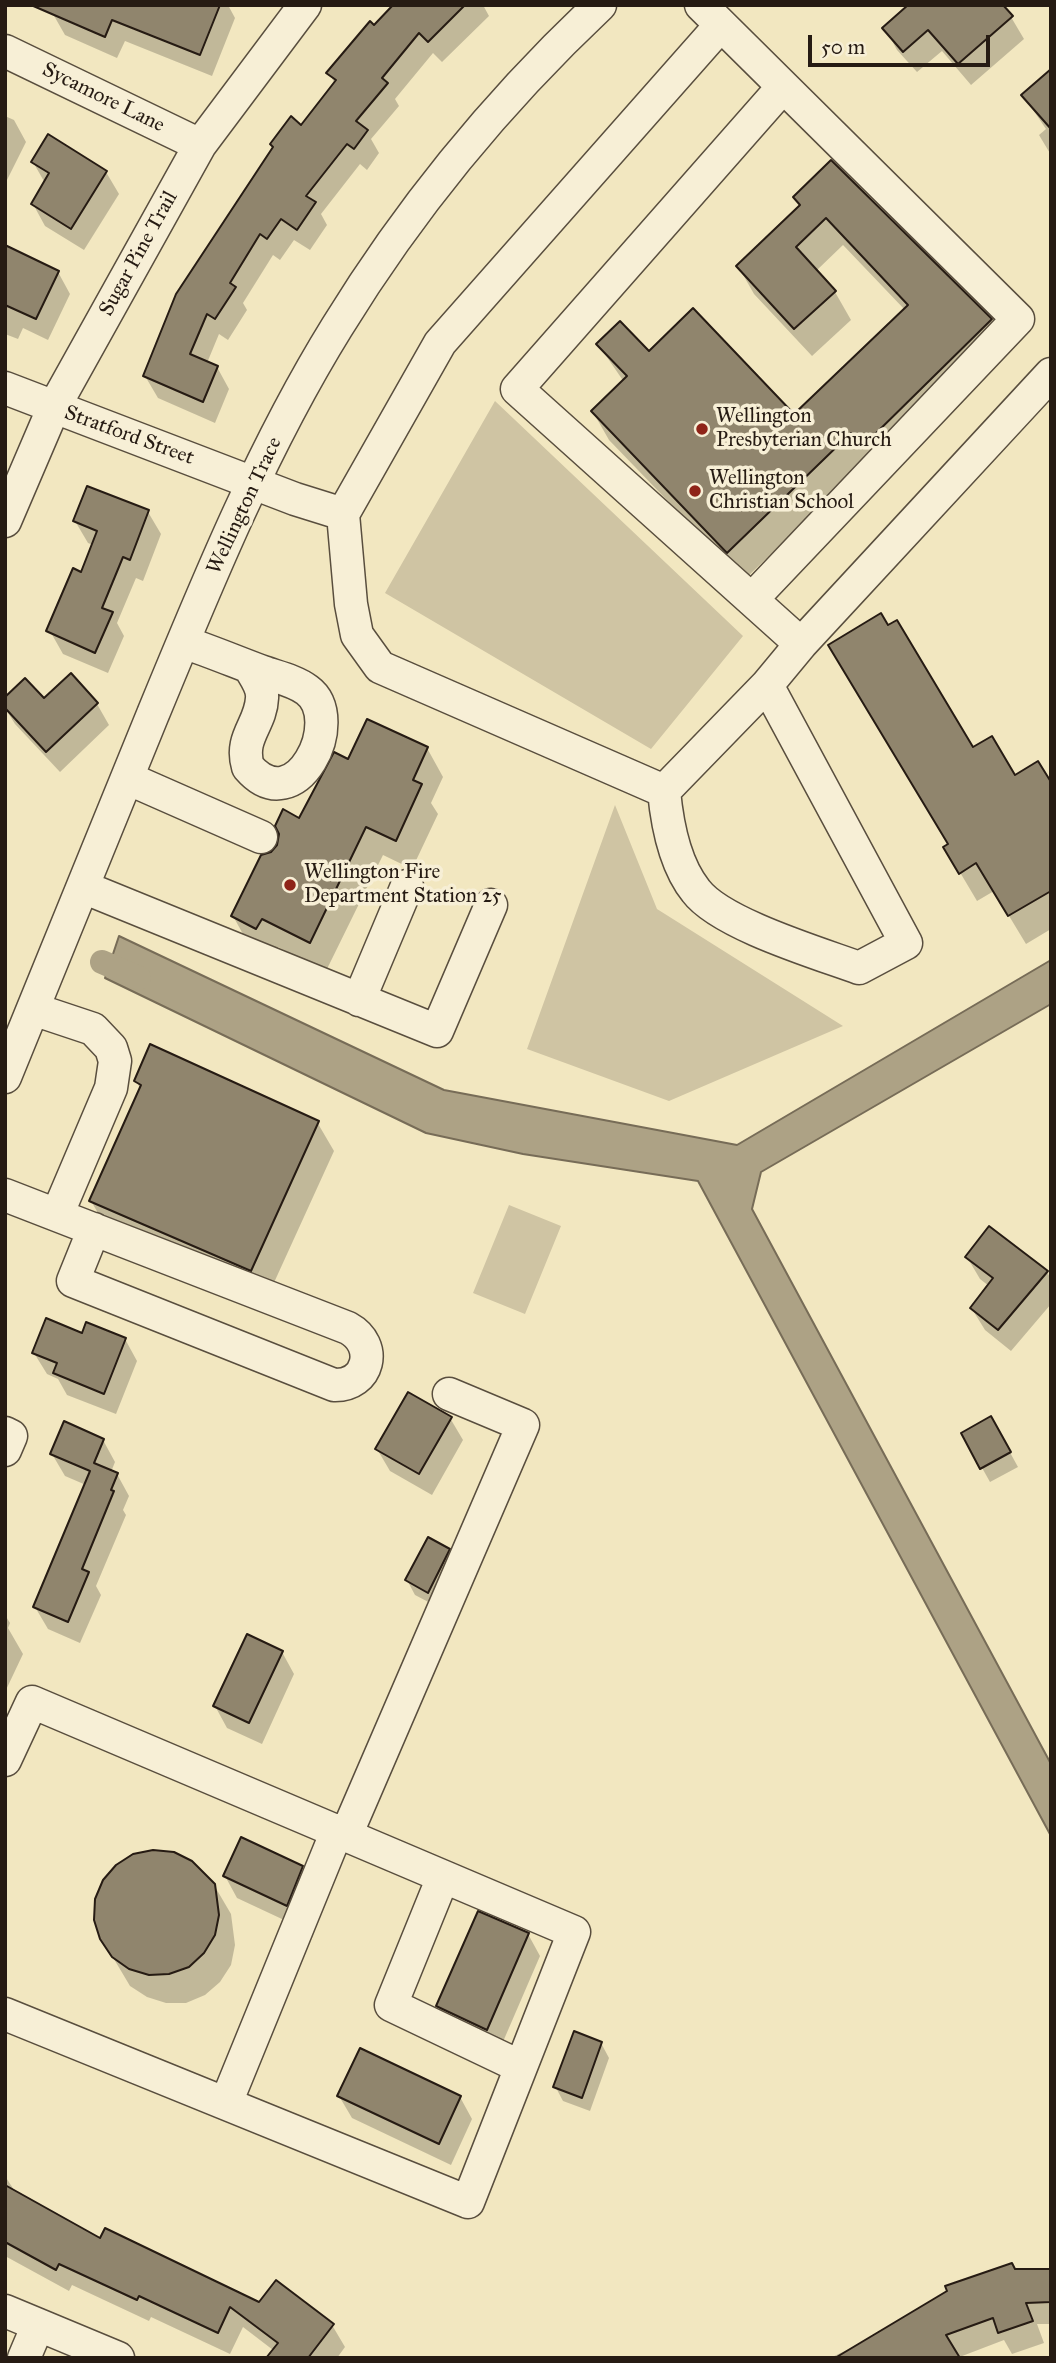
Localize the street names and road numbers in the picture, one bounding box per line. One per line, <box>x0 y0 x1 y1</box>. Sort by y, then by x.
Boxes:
street label: Sycamore Lane <box>38 58 168 138</box>
street label: Sugar Pine Trail <box>94 187 184 321</box>
street label: Stratford Street <box>61 401 197 471</box>
street label: Wellington Trace <box>202 433 288 579</box>

